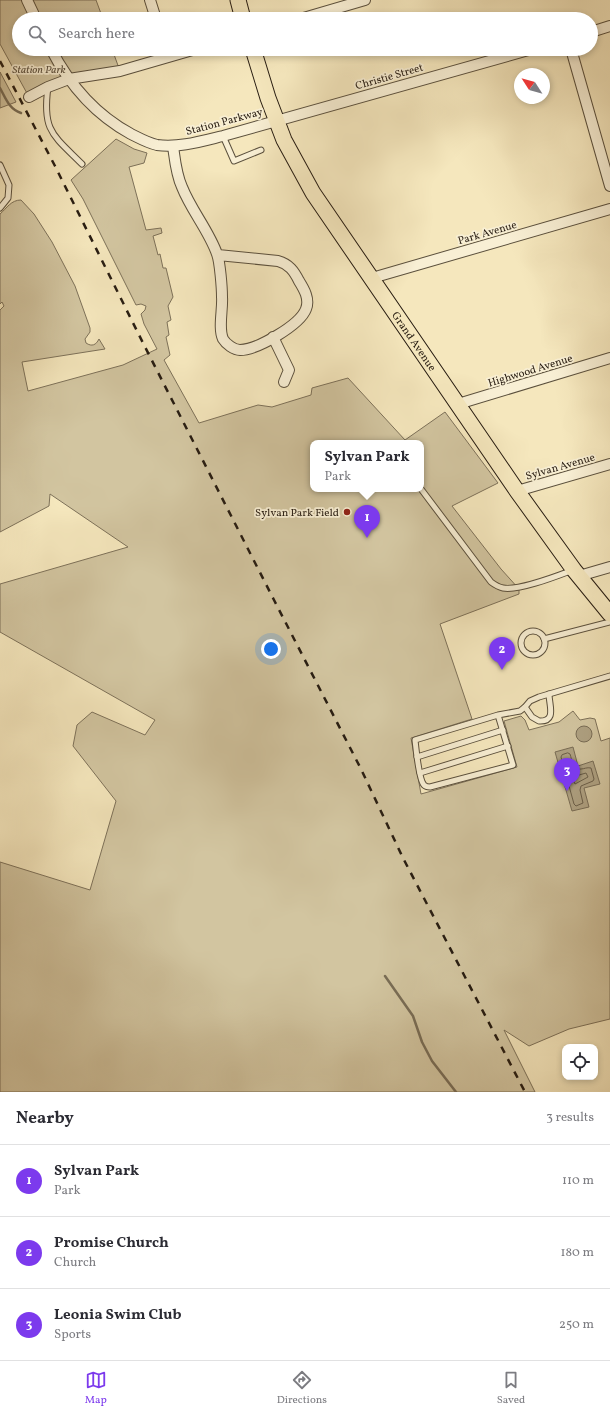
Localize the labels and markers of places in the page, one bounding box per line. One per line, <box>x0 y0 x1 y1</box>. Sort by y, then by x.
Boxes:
pin: 1 <box>354 505 380 538</box>
place label: Sylvan Park Field <box>255 506 339 521</box>
marker: Sylvan Park Field <box>342 507 352 517</box>
pin: 2 <box>489 637 515 670</box>
pin: 3 <box>554 758 580 791</box>

